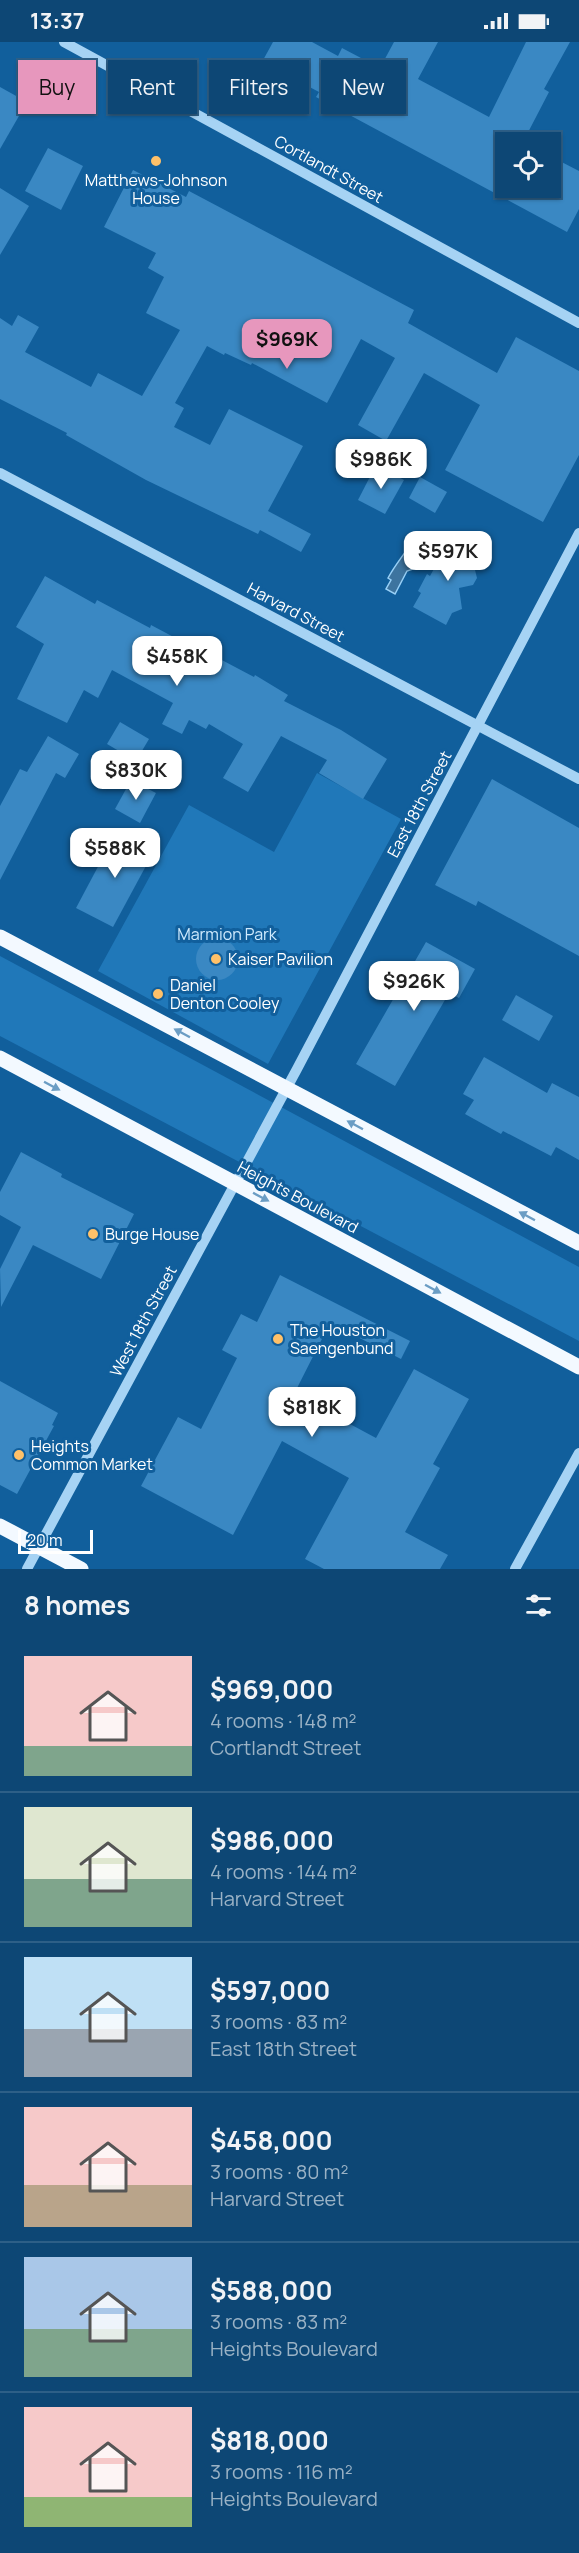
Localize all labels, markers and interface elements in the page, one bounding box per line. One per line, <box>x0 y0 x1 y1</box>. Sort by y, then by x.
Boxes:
text: 13:37 <box>30 6 85 36</box>
chip: Buy <box>18 60 96 114</box>
chip: Rent <box>108 60 197 114</box>
chip: Filters <box>209 60 309 114</box>
chip: New <box>321 60 406 114</box>
street label: Cortlandt Street <box>271 130 387 208</box>
map controls <box>495 132 561 198</box>
button: locate <box>495 132 561 198</box>
marker: Matthews-Johnson House <box>149 154 163 168</box>
place label: Matthews-Johnson House <box>85 169 227 209</box>
pin: $969K <box>245 319 329 370</box>
text: $969K <box>256 325 318 352</box>
pin: $986K <box>339 439 423 490</box>
text: $986K <box>350 445 412 472</box>
pin: $597K <box>406 531 490 582</box>
text: $597K <box>418 537 478 564</box>
street label: Harvard Street <box>243 577 349 647</box>
pin: $458K <box>135 636 219 687</box>
text: $458K <box>146 642 208 669</box>
street label: East 18th Street <box>382 747 456 861</box>
pin: $830K <box>94 750 178 801</box>
text: $830K <box>105 756 167 783</box>
pin: $588K <box>73 828 157 879</box>
text: $588K <box>84 834 146 861</box>
park label: Marmion Park <box>177 923 278 945</box>
place label: Kaiser Pavilion <box>228 948 333 970</box>
marker: Kaiser Pavilion <box>209 952 223 966</box>
pin: $926K <box>372 961 456 1012</box>
text: $926K <box>383 967 445 994</box>
place label: Daniel Denton Cooley <box>170 974 280 1014</box>
marker: Daniel Denton Cooley <box>151 987 165 1001</box>
one-way arrow <box>174 1029 191 1038</box>
one-way arrow <box>43 1081 60 1091</box>
one-way arrow <box>346 1120 363 1130</box>
street label: Heights Boulevard <box>234 1156 362 1238</box>
one-way arrow <box>252 1192 269 1202</box>
one-way arrow <box>519 1211 536 1221</box>
place label: Burge House <box>105 1223 199 1245</box>
marker: Burge House <box>86 1227 100 1241</box>
street label: West 18th Street <box>104 1262 182 1380</box>
one-way arrow <box>425 1284 442 1294</box>
place label: The Houston Saengenbund <box>290 1319 393 1359</box>
marker: The Houston Saengenbund <box>271 1332 285 1346</box>
pin: $818K <box>270 1387 354 1438</box>
text: $818K <box>283 1393 341 1420</box>
place label: Heights Common Market <box>31 1435 153 1475</box>
marker: Heights Common Market <box>12 1448 26 1462</box>
scale bar <box>18 1527 93 1554</box>
text: 20 m <box>27 1529 63 1551</box>
text: 8 homes <box>24 1587 130 1623</box>
icon: filters <box>522 1589 555 1622</box>
text: $969,000 <box>210 1671 333 1707</box>
icon: home <box>72 1680 144 1752</box>
text: 4 rooms · 148 m² <box>210 1707 357 1734</box>
text: Cortlandt Street <box>210 1734 362 1761</box>
text: $986,000 <box>210 1822 334 1858</box>
icon: home <box>72 1831 144 1903</box>
text: 4 rooms · 144 m² <box>210 1858 357 1885</box>
text: Harvard Street <box>210 1885 344 1912</box>
text: $597,000 <box>210 1972 330 2008</box>
icon: home <box>72 1981 144 2053</box>
text: 3 rooms · 83 m² <box>210 2008 347 2035</box>
text: East 18th Street <box>210 2035 357 2062</box>
text: $458,000 <box>210 2122 333 2158</box>
icon: home <box>72 2131 144 2203</box>
text: 3 rooms · 80 m² <box>210 2158 349 2185</box>
text: Harvard Street <box>210 2185 344 2212</box>
text: $588,000 <box>210 2272 333 2308</box>
icon: home <box>72 2281 144 2353</box>
text: 3 rooms · 83 m² <box>210 2308 347 2335</box>
text: Heights Boulevard <box>210 2335 378 2362</box>
text: $818,000 <box>210 2422 329 2458</box>
icon: home <box>72 2431 144 2503</box>
text: 3 rooms · 116 m² <box>210 2458 353 2485</box>
text: Heights Boulevard <box>210 2485 378 2512</box>

